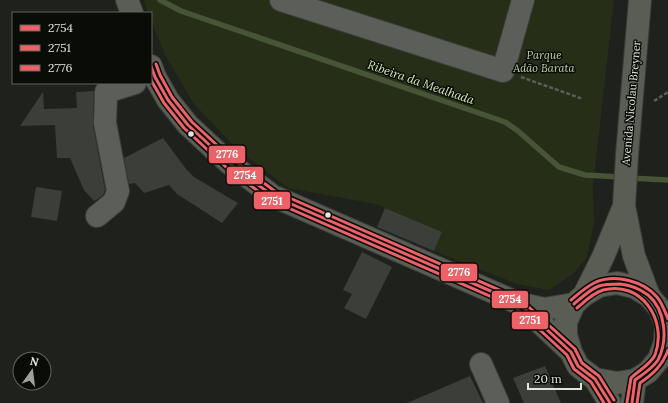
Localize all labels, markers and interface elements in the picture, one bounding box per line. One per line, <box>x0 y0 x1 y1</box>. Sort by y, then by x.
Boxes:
legend <box>12 12 152 84</box>
text: 2754 <box>48 20 74 35</box>
text: 2751 <box>48 40 71 55</box>
street label: Avenida Nicolau Breyner <box>618 40 643 167</box>
park label: Parque Adão Barata <box>512 48 576 75</box>
water label: Ribeira da Mealhada <box>366 57 477 107</box>
text: 2776 <box>48 60 73 75</box>
unlabelled marker <box>186 129 196 139</box>
line badge: 2776 <box>208 145 246 164</box>
text: 2776 <box>216 147 238 161</box>
line badge: 2754 <box>226 166 264 185</box>
text: 2754 <box>233 168 257 182</box>
line badge: 2751 <box>253 191 291 210</box>
text: 2751 <box>261 194 283 208</box>
unlabelled marker <box>323 210 333 220</box>
line badge: 2776 <box>440 263 478 282</box>
text: 2776 <box>448 265 470 279</box>
line badge: 2754 <box>491 290 529 309</box>
text: 2754 <box>498 292 522 306</box>
line badge: 2751 <box>511 311 549 330</box>
text: 2751 <box>519 313 541 327</box>
north arrow <box>12 351 52 391</box>
text: N <box>29 353 41 369</box>
scale bar <box>528 365 581 391</box>
text: 20 m <box>534 371 562 386</box>

